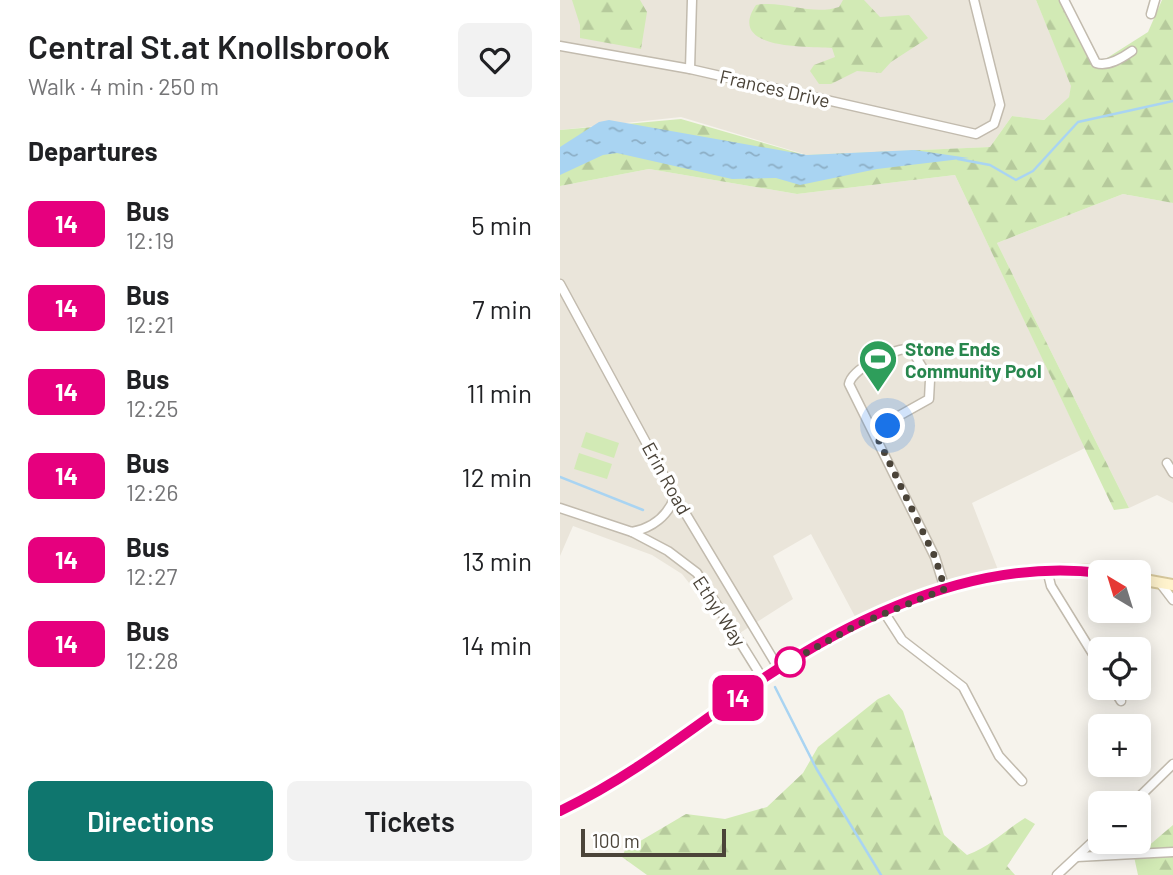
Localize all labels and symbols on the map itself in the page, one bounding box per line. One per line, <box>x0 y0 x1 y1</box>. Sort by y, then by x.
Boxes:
street label: Frances Drive <box>718 64 832 112</box>
place label: Stone Ends Community Pool <box>905 337 1042 382</box>
sports icon: Stone Ends Community Pool <box>857 338 899 393</box>
your location <box>870 408 905 443</box>
street label: Erin Road <box>638 438 696 518</box>
north arrow <box>1088 560 1152 623</box>
street label: Ethyl Way <box>689 571 751 651</box>
unlabelled marker <box>775 647 805 677</box>
line badge: 14 <box>706 675 770 721</box>
scale bar <box>581 826 726 858</box>

